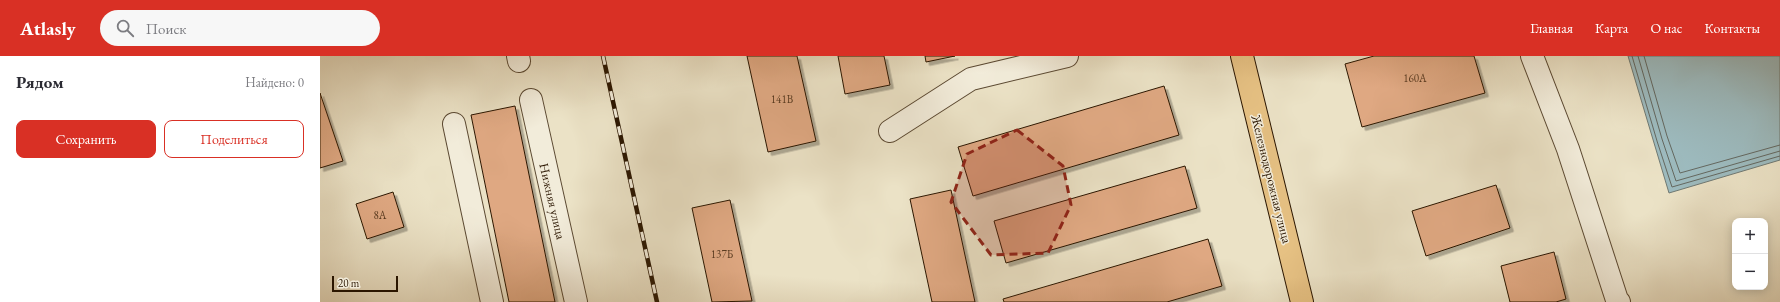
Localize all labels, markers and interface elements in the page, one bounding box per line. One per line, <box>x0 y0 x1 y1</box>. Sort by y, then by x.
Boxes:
search box <box>100 10 380 46</box>
text: Atlasly <box>20 16 76 41</box>
icon: search <box>114 17 136 39</box>
text: Поиск <box>146 19 187 38</box>
text: Главная <box>1530 19 1573 37</box>
text: Карта <box>1595 19 1628 37</box>
text: О нас <box>1650 19 1682 37</box>
text: Контакты <box>1704 19 1760 37</box>
text: Рядом <box>16 71 64 93</box>
house number: 160А <box>1403 71 1427 85</box>
text: Найдено: 0 <box>245 74 304 91</box>
house number: 141В <box>771 92 794 106</box>
street label: Железнодорожная улица <box>1247 112 1296 246</box>
button: Сохранить <box>16 120 156 158</box>
button: Поделиться <box>164 120 304 158</box>
street label: Нижняя улица <box>535 161 570 242</box>
house number: 8А <box>374 208 387 222</box>
map controls <box>1732 218 1768 290</box>
button: + <box>1732 218 1768 254</box>
house number: 137Б <box>711 247 734 261</box>
button: − <box>1732 254 1768 290</box>
scale bar <box>332 274 398 293</box>
text: 20 m <box>338 276 359 290</box>

